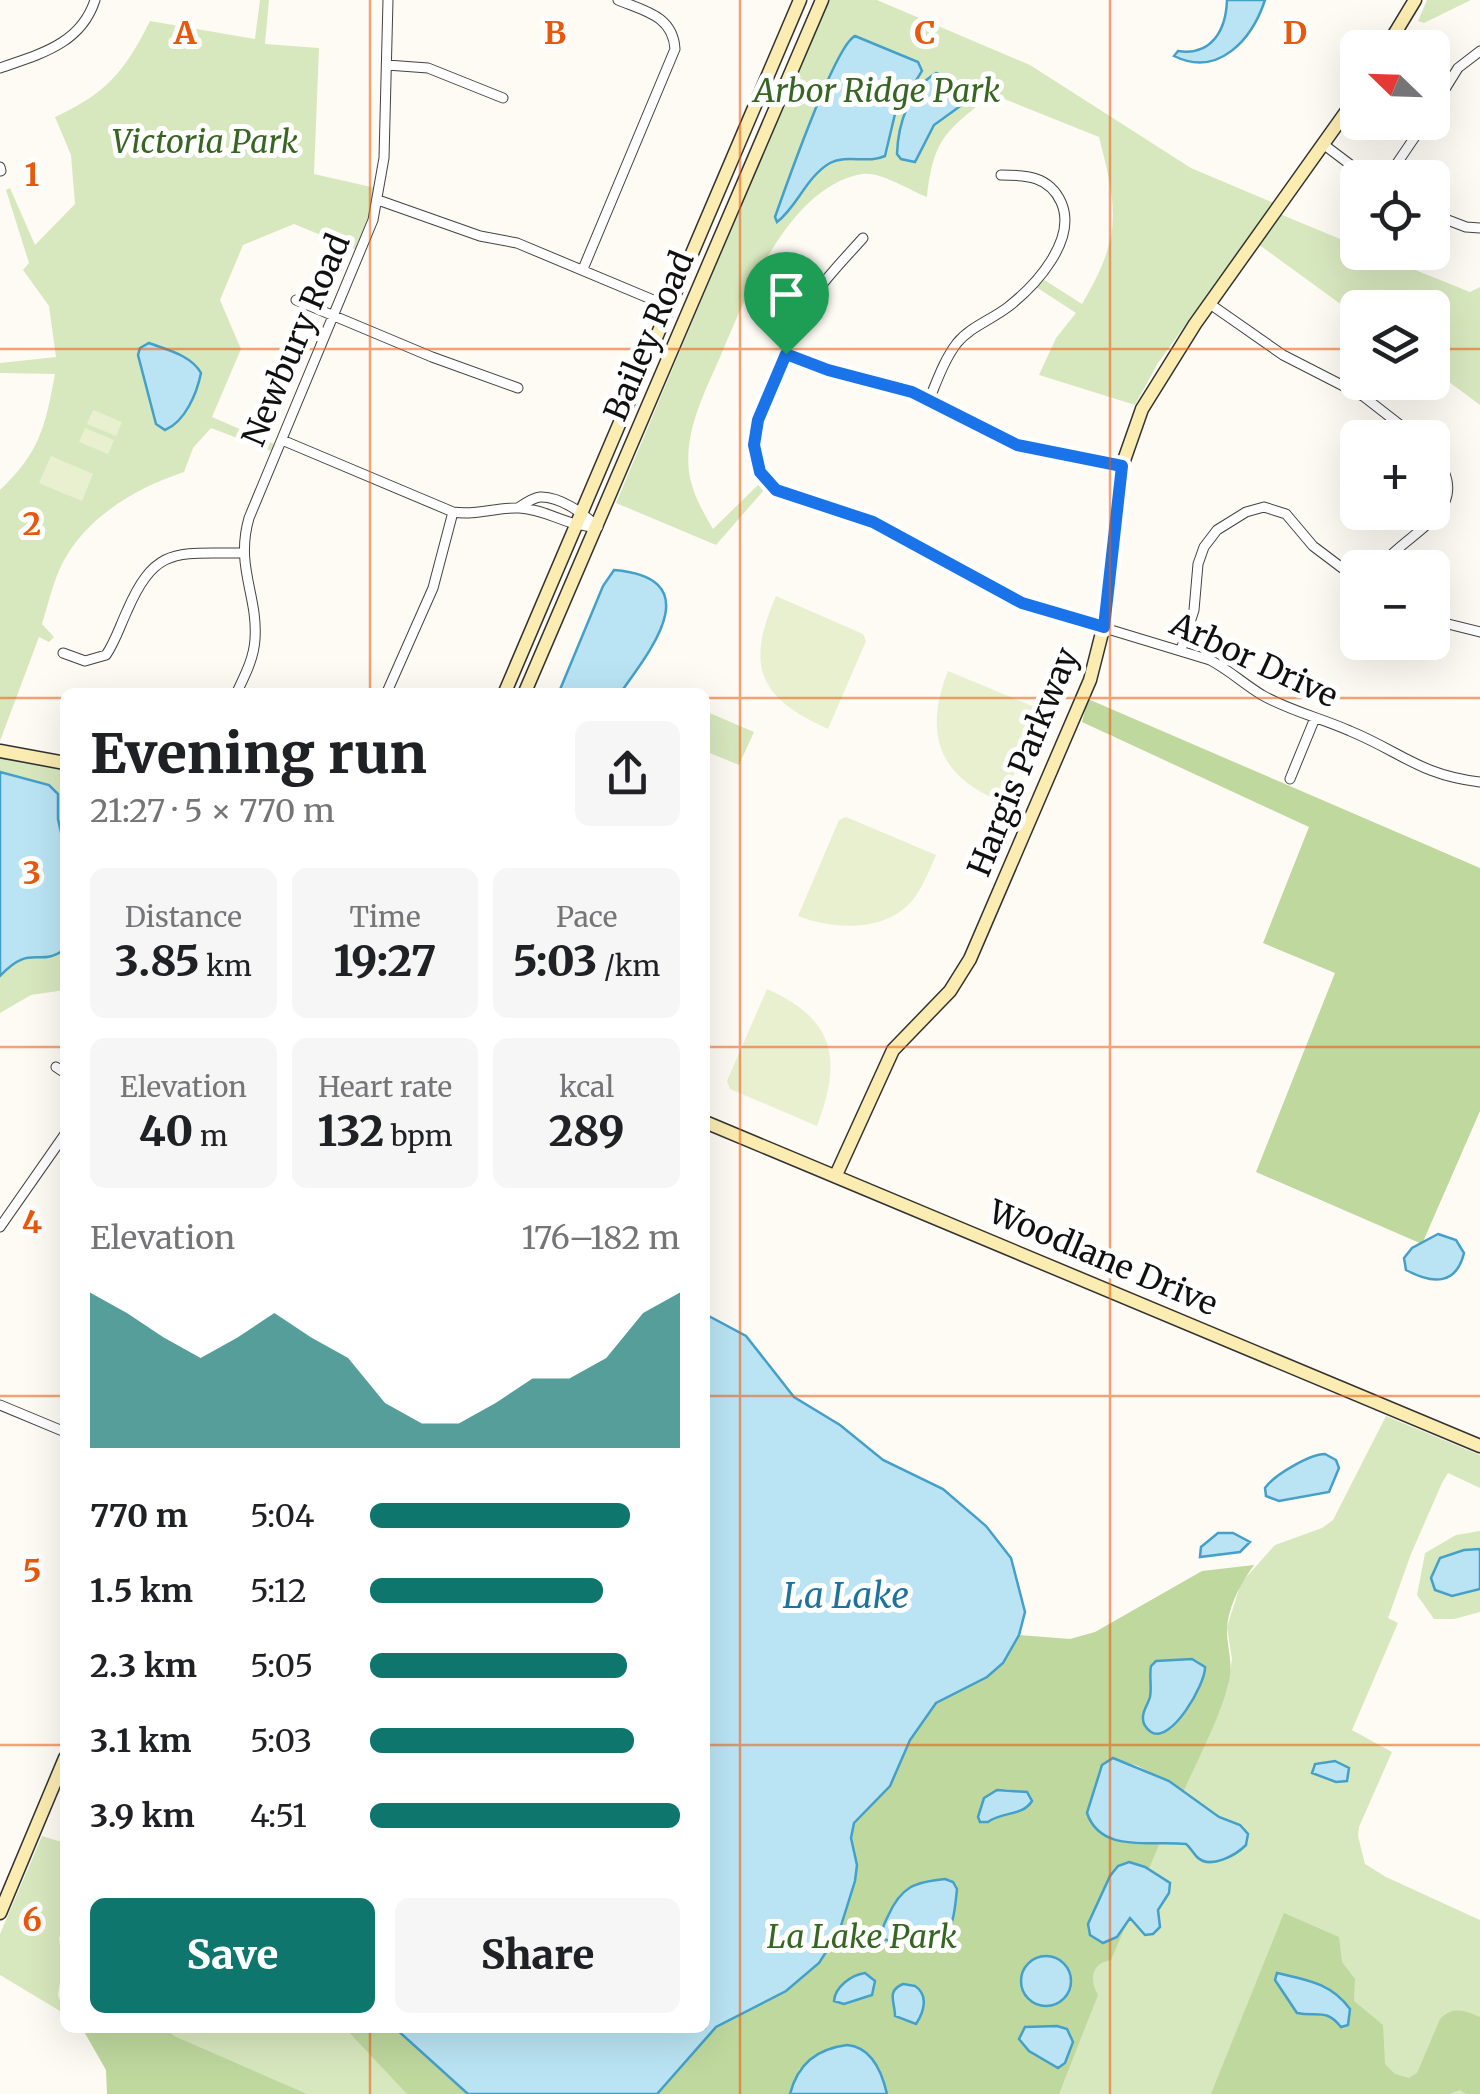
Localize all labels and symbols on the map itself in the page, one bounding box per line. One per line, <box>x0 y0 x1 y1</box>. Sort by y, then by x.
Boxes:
text: A <box>173 13 198 53</box>
text: B <box>544 13 566 53</box>
text: C <box>914 13 936 53</box>
text: D <box>1283 13 1307 53</box>
north arrow <box>1340 30 1450 140</box>
park label: Arbor Ridge Park <box>751 71 1001 111</box>
park label: Victoria Park <box>112 122 299 162</box>
text: 1 <box>25 155 40 195</box>
street label: Newbury Road <box>233 228 359 452</box>
street label: Bailey Road <box>595 245 703 427</box>
pin <box>744 252 829 355</box>
text: 2 <box>23 504 41 544</box>
street label: Arbor Drive <box>1163 603 1344 716</box>
street label: Hargis Parkway <box>959 642 1087 882</box>
text: 3 <box>23 853 41 893</box>
street label: Woodlane Drive <box>982 1191 1223 1324</box>
text: 4 <box>22 1202 42 1242</box>
text: 5 <box>23 1551 41 1591</box>
water label: La Lake <box>783 1574 909 1618</box>
text: 6 <box>22 1900 42 1940</box>
park label: La Lake Park <box>767 1917 957 1957</box>

